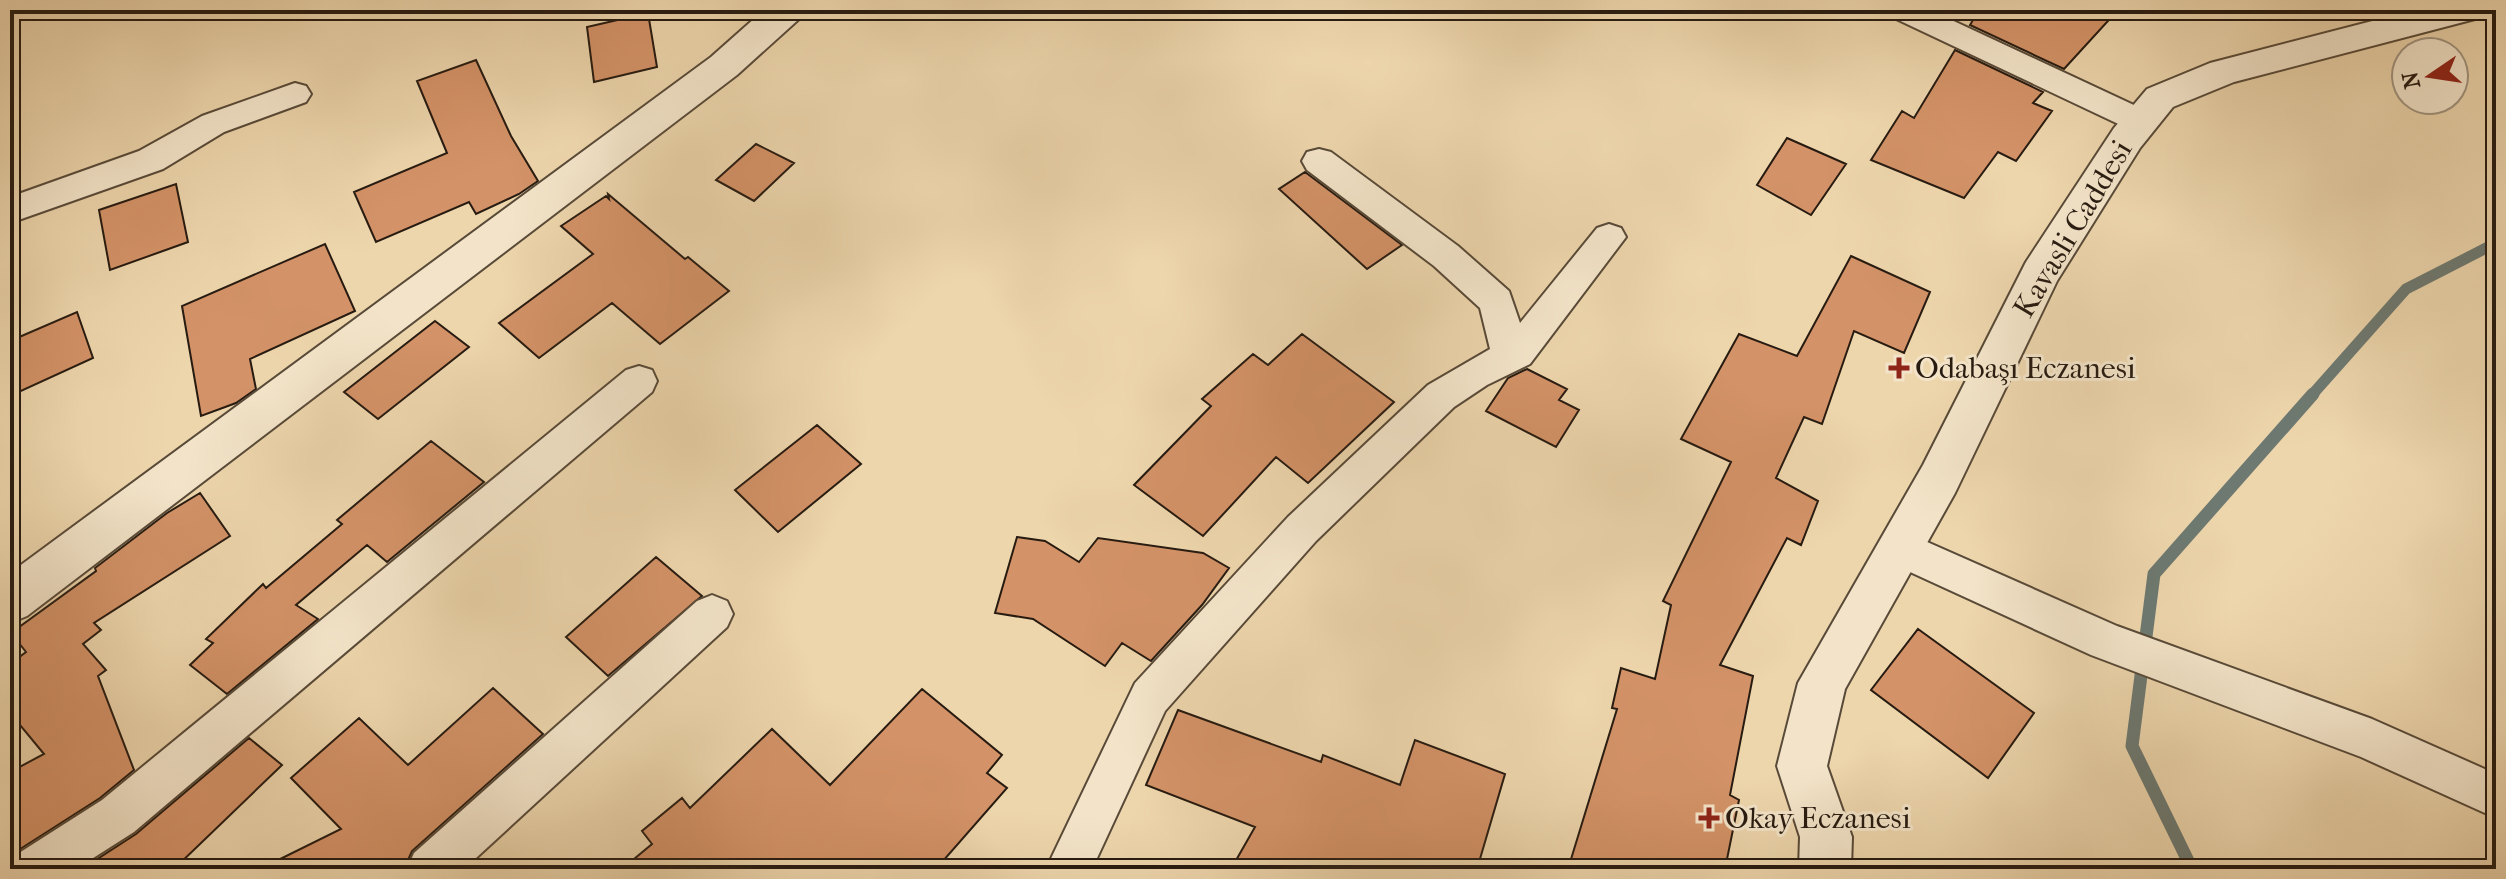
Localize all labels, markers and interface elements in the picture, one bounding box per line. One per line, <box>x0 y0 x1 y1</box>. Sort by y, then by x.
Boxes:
north arrow <box>2390 36 2470 116</box>
text: N <box>2397 69 2426 91</box>
street label: Kavasli Caddesi <box>2006 134 2140 324</box>
place label: Odabaşı Eczanesi <box>1915 351 2136 386</box>
marker: Odabaşı Eczanesi <box>1890 359 1908 377</box>
place label: Okay Eczanesi <box>1725 801 1911 836</box>
marker: Okay Eczanesi <box>1700 809 1718 827</box>

